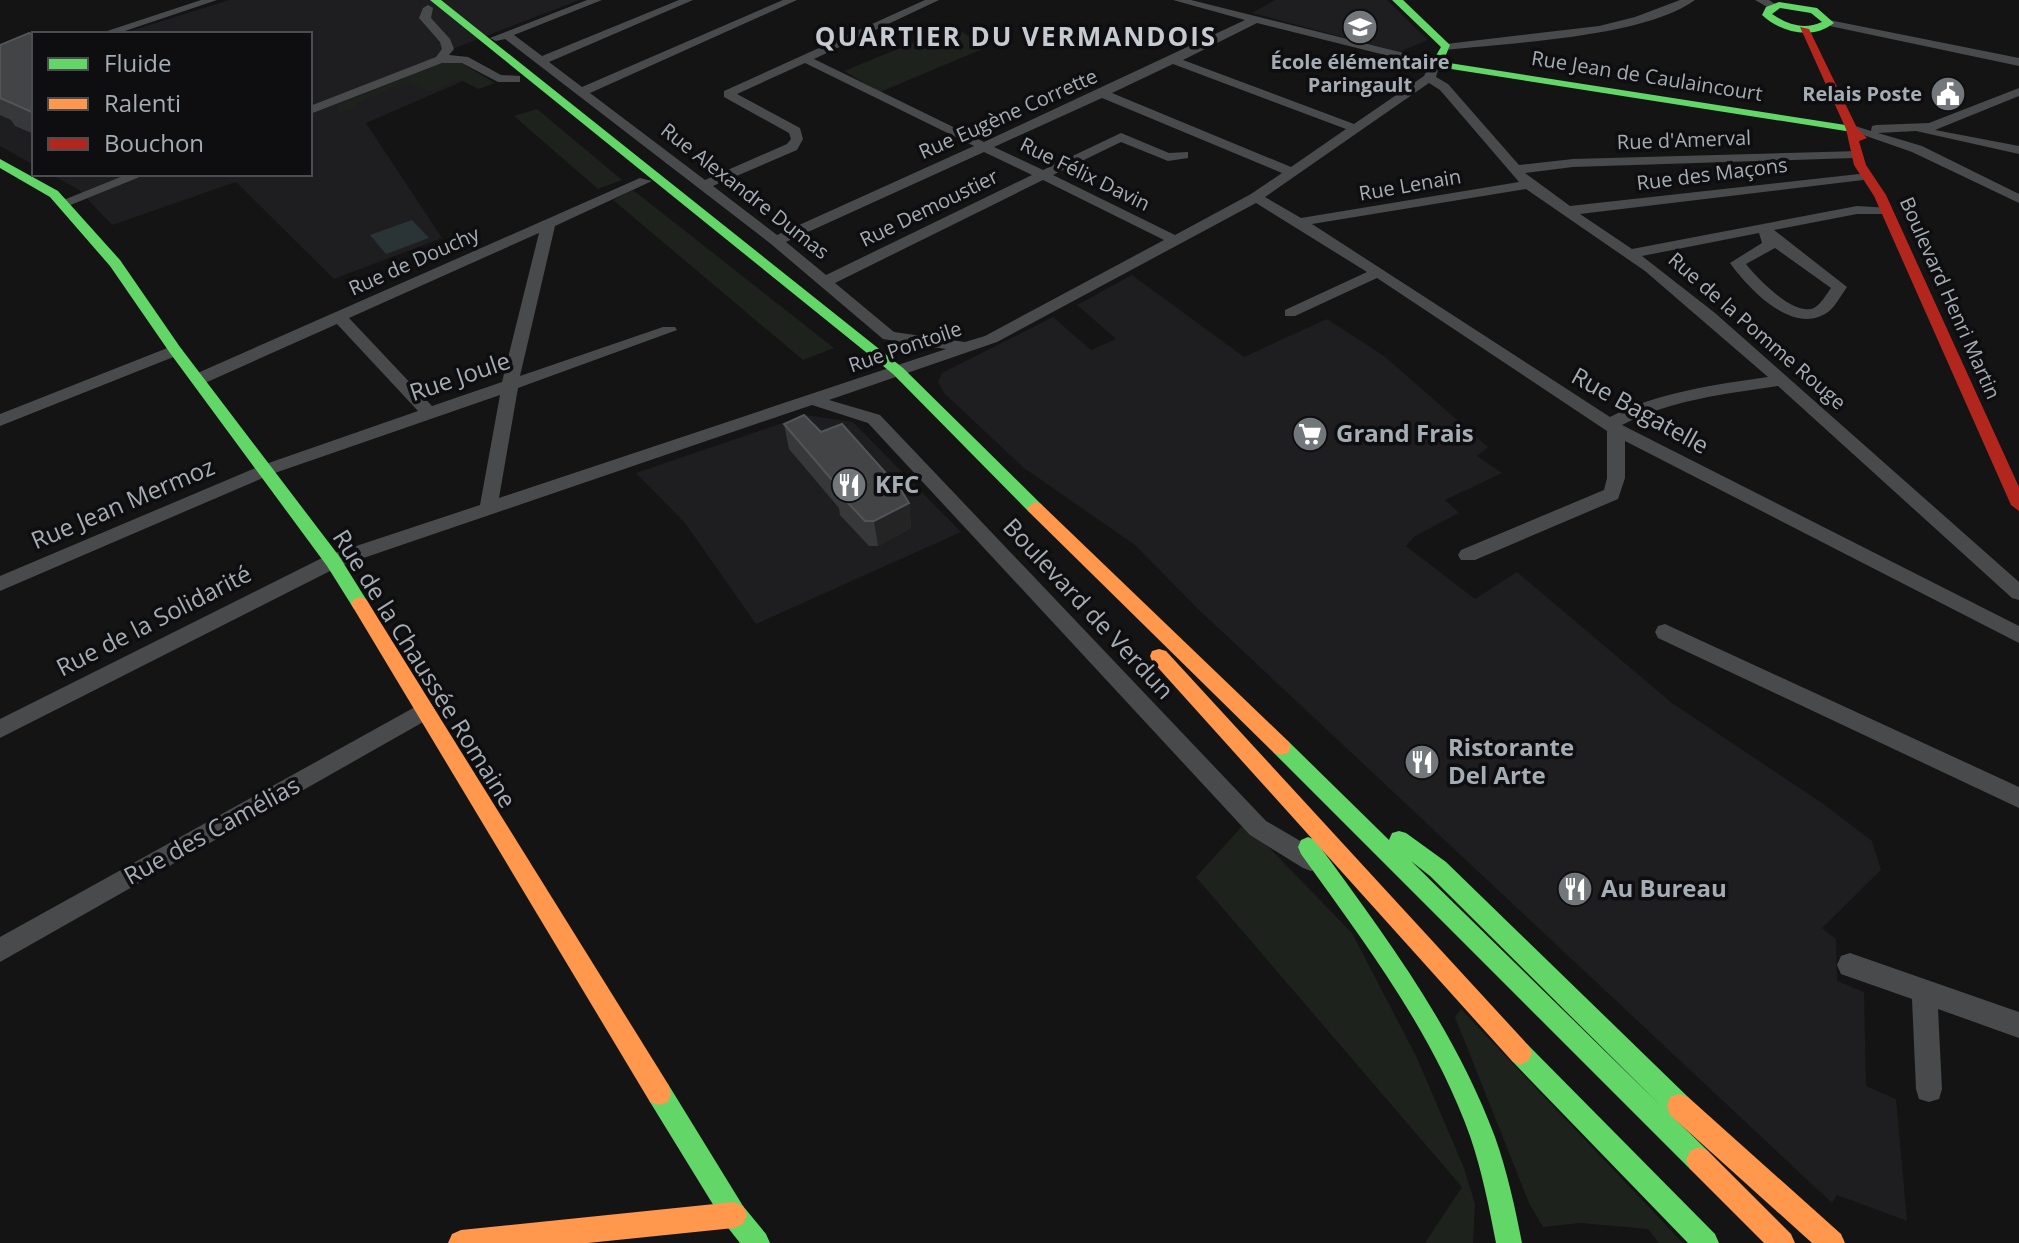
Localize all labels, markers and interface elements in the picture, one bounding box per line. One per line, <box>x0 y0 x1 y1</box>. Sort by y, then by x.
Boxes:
school or university icon: École élémentaire Paringault <box>1341 8 1379 46</box>
district label: QUARTIER DU VERMANDOIS <box>815 18 1217 54</box>
legend <box>32 32 312 176</box>
street label: Rue Jean de Caulaincourt <box>1530 44 1765 107</box>
text: Fluide <box>104 46 171 79</box>
place label: École élémentaire Paringault <box>1270 48 1450 98</box>
street label: Rue Eugène Corrette <box>914 62 1101 165</box>
public building icon: Relais Poste <box>1929 75 1967 113</box>
place label: Relais Poste <box>1802 80 1922 107</box>
text: Ralenti <box>104 86 181 119</box>
street label: Rue Alexandre Dumas <box>656 116 835 265</box>
street label: Rue d'Amerval <box>1616 124 1752 155</box>
text: Bouchon <box>104 126 204 159</box>
street label: Rue Félix Davin <box>1016 130 1155 217</box>
street label: Rue des Maçons <box>1635 151 1789 196</box>
street label: Rue Demoustier <box>855 162 1002 253</box>
street label: Rue Lenain <box>1357 162 1463 207</box>
street label: Boulevard Henri Martin <box>1894 192 2007 403</box>
street label: Rue de Douchy <box>344 219 484 301</box>
street label: Rue de la Pomme Rouge <box>1663 246 1852 415</box>
street label: Rue Pontoile <box>845 315 965 378</box>
street label: Rue Joule <box>405 343 514 408</box>
street label: Rue Bagatelle <box>1566 358 1715 461</box>
supermarket icon: Grand Frais <box>1291 415 1329 453</box>
place label: Grand Frais <box>1336 416 1474 449</box>
street label: Rue Jean Mermoz <box>26 449 219 556</box>
restaurant icon: KFC <box>830 466 868 504</box>
place label: KFC <box>875 467 919 500</box>
street label: Boulevard de Verdun <box>996 510 1182 706</box>
street label: Rue de la Chaussée Romaine <box>326 523 525 814</box>
street label: Rue de la Solidarité <box>50 556 257 683</box>
place label: Ristorante Del Arte <box>1448 730 1574 791</box>
restaurant icon: Ristorante Del Arte <box>1403 743 1441 781</box>
street label: Rue des Camélias <box>118 768 305 892</box>
restaurant icon: Au Bureau <box>1556 870 1594 908</box>
place label: Au Bureau <box>1601 871 1727 904</box>

